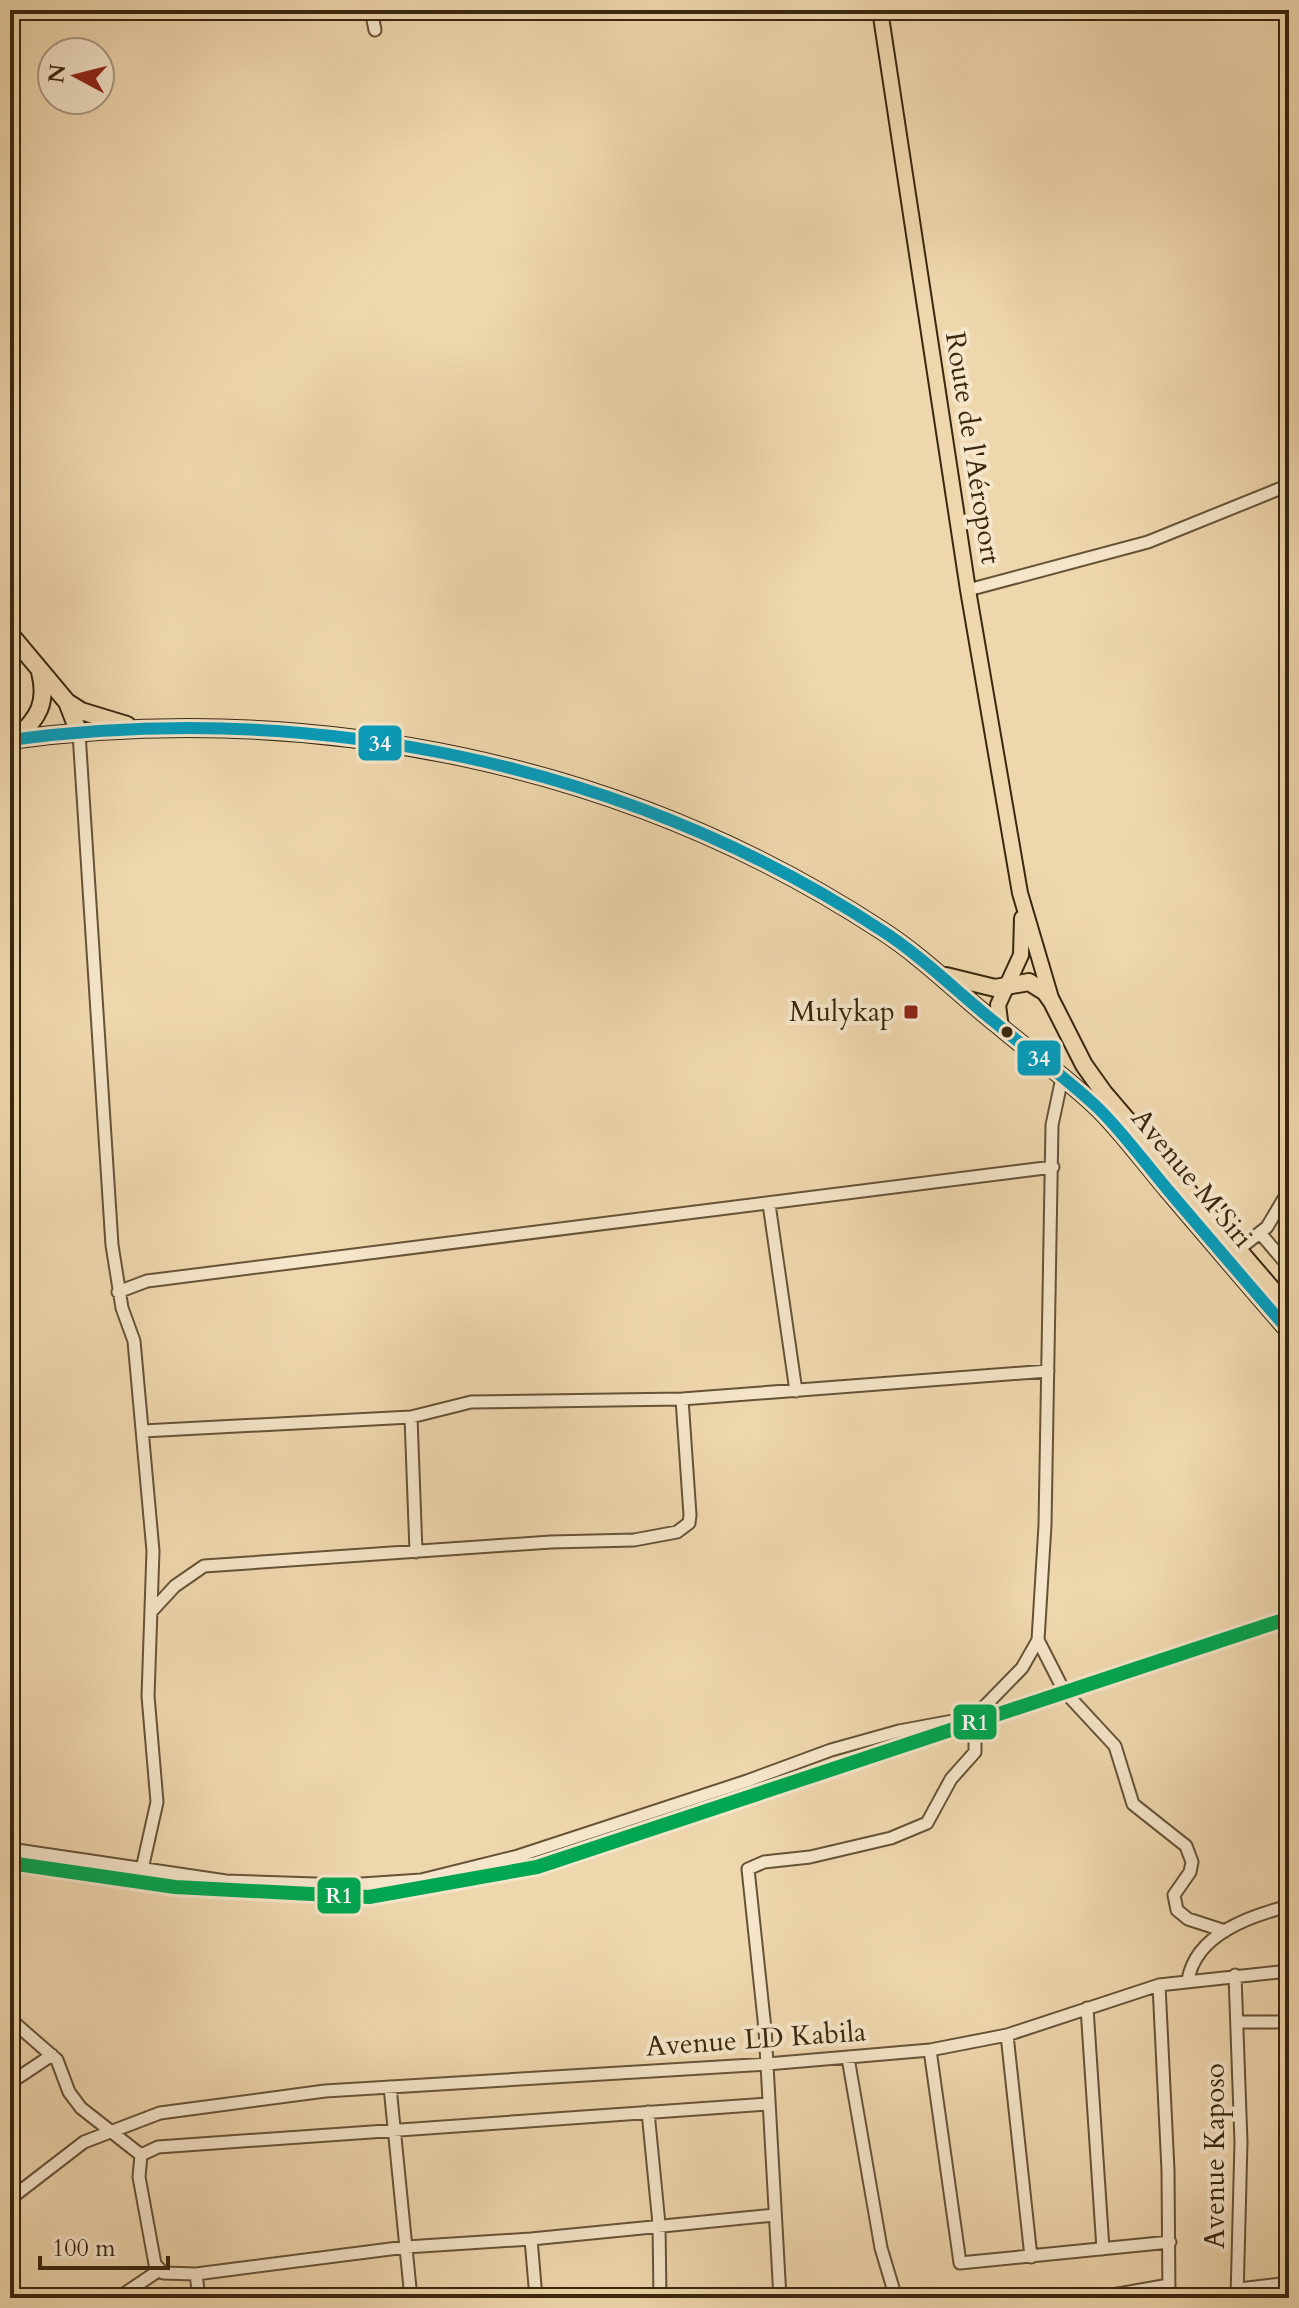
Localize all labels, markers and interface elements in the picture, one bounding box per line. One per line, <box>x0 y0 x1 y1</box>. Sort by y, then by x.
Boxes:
north arrow <box>36 36 116 116</box>
text: N <box>41 62 73 85</box>
street label: Route de l'Aéroport <box>936 329 1010 567</box>
line badge: 34 <box>357 724 403 762</box>
text: 34 <box>369 729 391 759</box>
place label: Mulykap <box>789 993 895 1031</box>
marker: Mulykap <box>902 1003 920 1021</box>
unlabelled marker <box>999 1024 1015 1040</box>
line badge: 34 <box>1016 1039 1062 1077</box>
text: 34 <box>1028 1044 1050 1074</box>
street label: Avenue M'Siri <box>1122 1100 1262 1256</box>
line badge: R1 <box>952 1703 998 1741</box>
text: R1 <box>961 1708 989 1738</box>
line badge: R1 <box>316 1876 362 1915</box>
text: R1 <box>325 1881 353 1911</box>
street label: Avenue LD Kabila <box>645 2012 867 2066</box>
street label: Avenue Kaposo <box>1196 2063 1234 2249</box>
scale bar <box>40 2220 168 2270</box>
text: 100 m <box>52 2232 116 2265</box>

